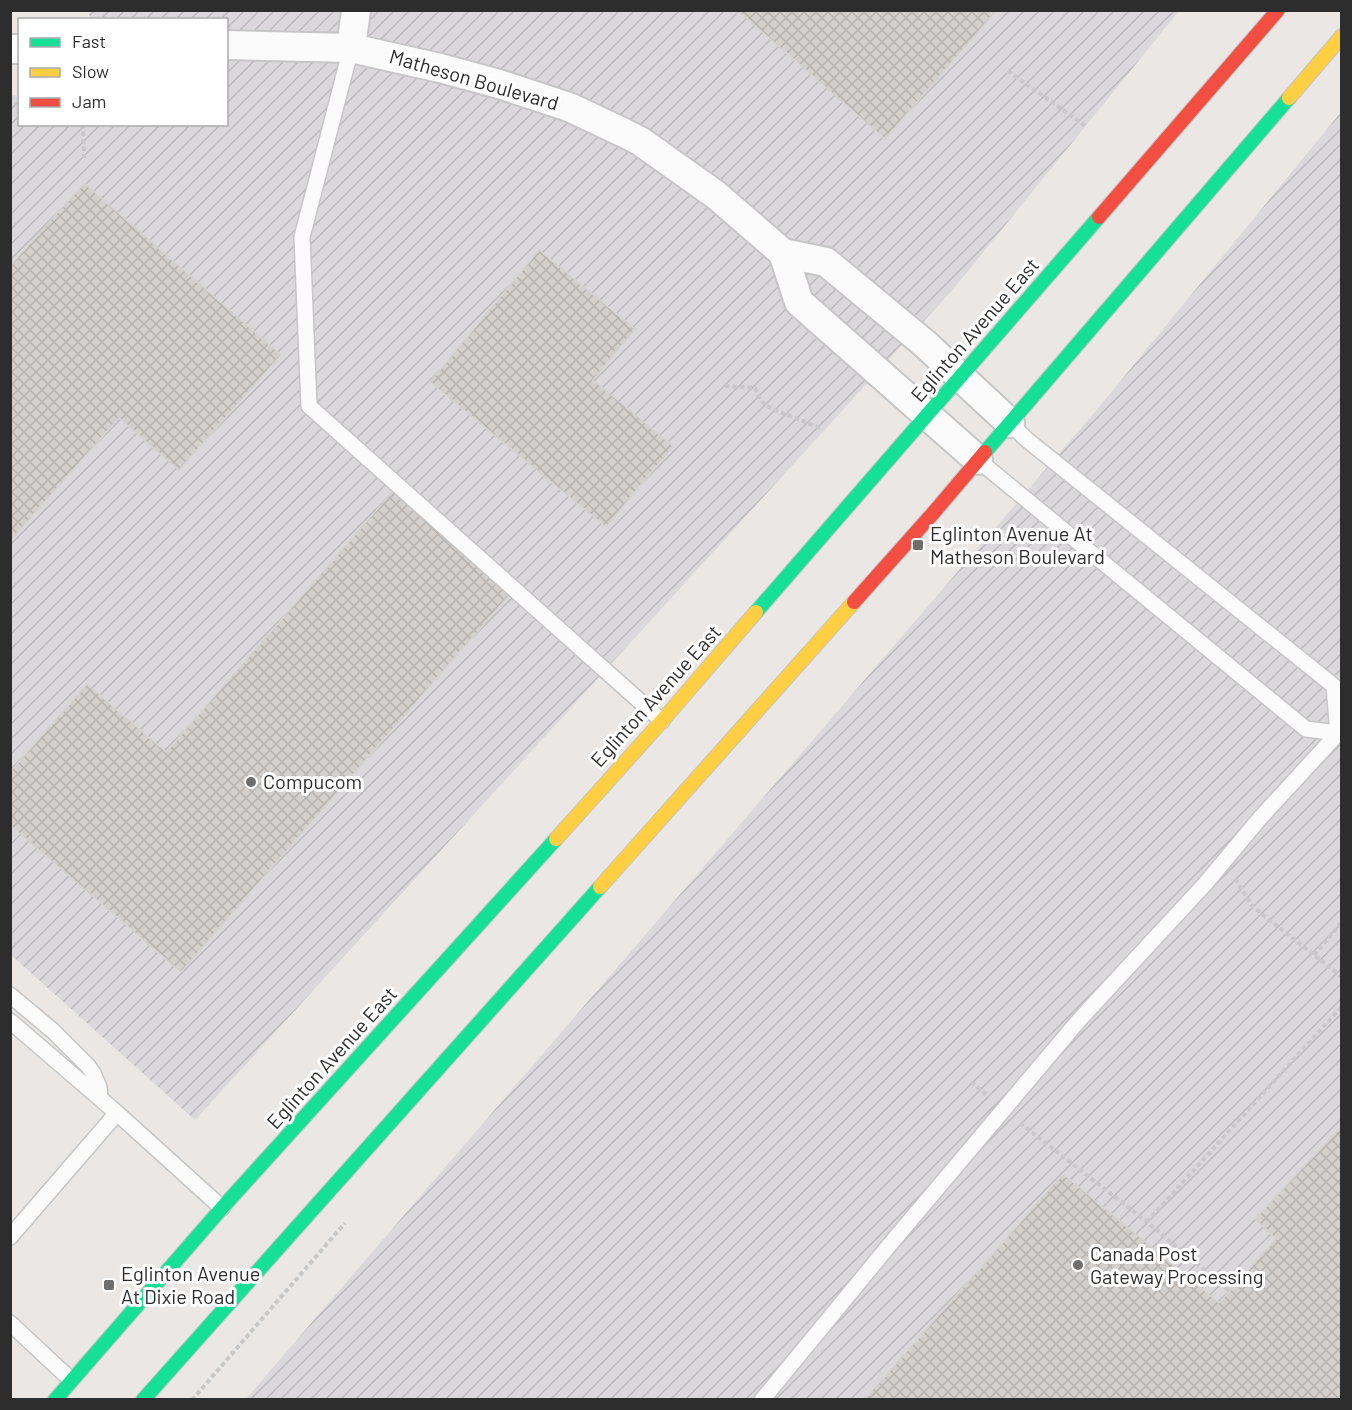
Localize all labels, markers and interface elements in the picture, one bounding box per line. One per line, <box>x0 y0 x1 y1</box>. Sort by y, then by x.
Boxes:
legend <box>18 18 228 126</box>
text: Fast <box>72 30 106 52</box>
street label: Matheson Boulevard <box>387 43 562 115</box>
text: Slow <box>72 60 109 82</box>
text: Jam <box>72 90 106 112</box>
street label: Eglinton Avenue East <box>905 253 1043 406</box>
place label: Eglinton Avenue At Matheson Boulevard <box>930 521 1105 568</box>
marker: Eglinton Avenue At Matheson Boulevard <box>911 538 925 552</box>
street label: Eglinton Avenue East <box>585 619 725 771</box>
place label: Compucom <box>263 769 362 793</box>
marker: Compucom <box>244 775 258 789</box>
street label: Eglinton Avenue East <box>261 981 401 1133</box>
place label: Canada Post Gateway Processing <box>1090 1241 1263 1288</box>
marker: Canada Post Gateway Processing <box>1071 1258 1085 1272</box>
place label: Eglinton Avenue At Dixie Road <box>121 1261 261 1308</box>
marker: Eglinton Avenue At Dixie Road <box>102 1278 116 1292</box>

